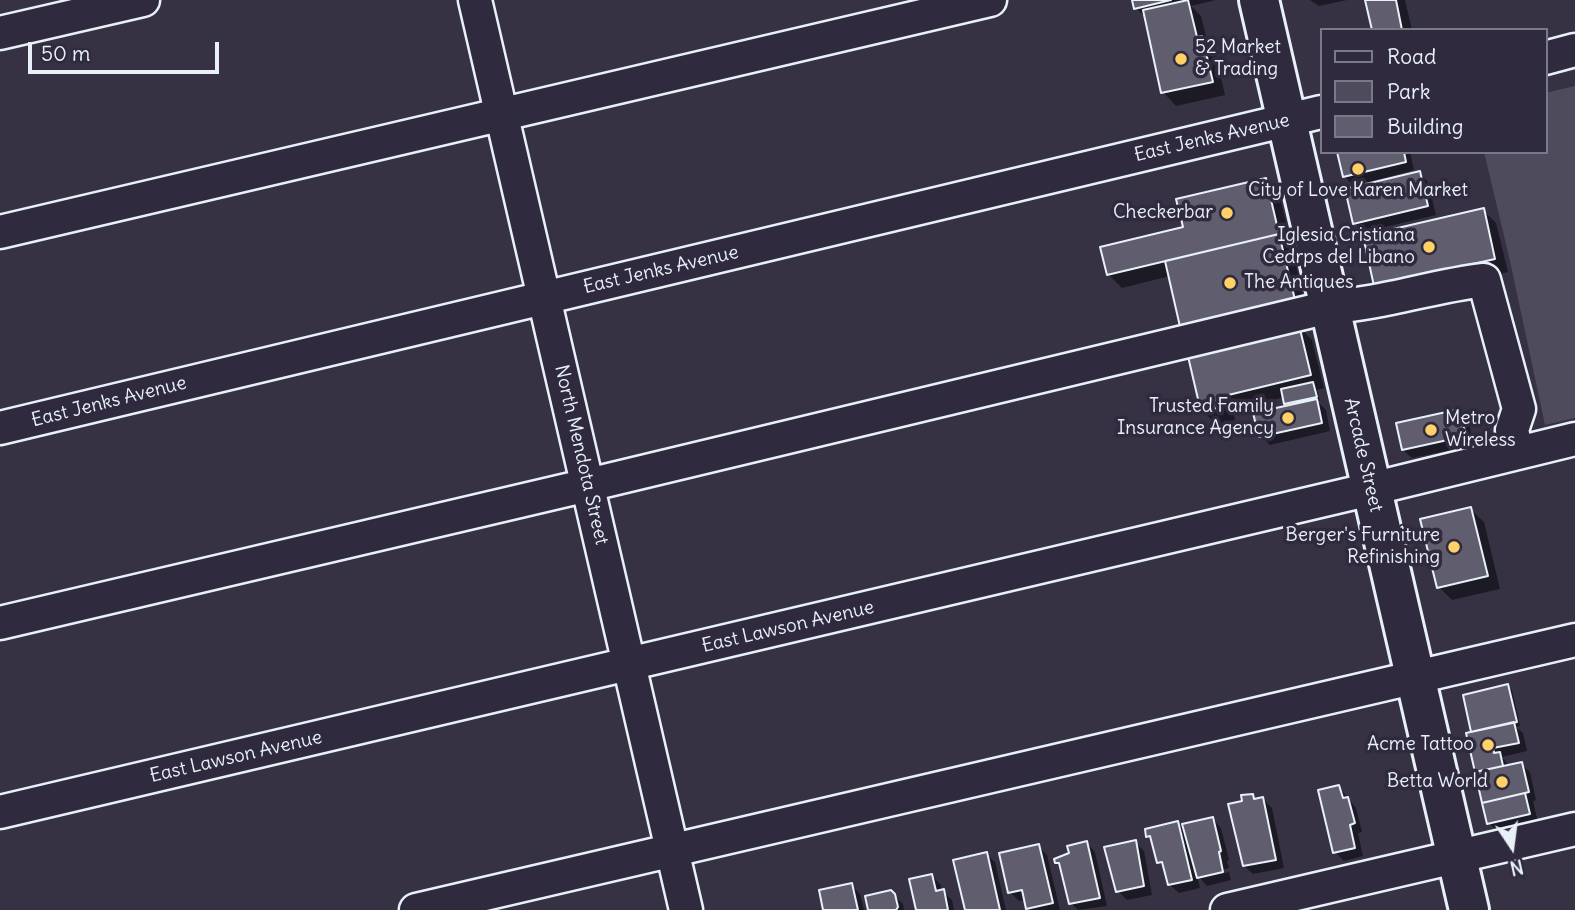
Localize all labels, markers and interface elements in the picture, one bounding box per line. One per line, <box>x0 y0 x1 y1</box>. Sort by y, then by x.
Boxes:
scale bar <box>32 28 222 72</box>
legend <box>1320 28 1547 154</box>
place label: 52 Market & Trading <box>1195 37 1281 81</box>
text: 50 m <box>41 40 90 67</box>
text: Road <box>1387 43 1436 70</box>
marker: 52 Market & Trading <box>1173 51 1189 67</box>
text: Park <box>1387 78 1430 105</box>
street label: East Jenks Avenue <box>1132 109 1292 167</box>
text: Building <box>1387 113 1463 140</box>
marker: City of Love Karen Market <box>1350 161 1366 177</box>
place label: City of Love Karen Market <box>1248 180 1468 202</box>
place label: Checkerbar <box>1113 202 1213 224</box>
marker: Checkerbar <box>1219 205 1235 221</box>
place label: Iglesia Cristiana Cedrps del Libano <box>1262 225 1415 269</box>
marker: Iglesia Cristiana Cedrps del Libano <box>1421 239 1437 255</box>
street label: East Jenks Avenue <box>581 241 741 299</box>
place label: The Antiques <box>1244 272 1354 294</box>
marker: The Antiques <box>1222 275 1238 291</box>
street label: North Mendota Street <box>549 363 613 547</box>
street label: East Jenks Avenue <box>29 372 189 432</box>
place label: Trusted Family Insurance Agency <box>1117 396 1274 440</box>
street label: Arcade Street <box>1339 396 1387 514</box>
place label: Metro Wireless <box>1445 408 1516 452</box>
marker: Trusted Family Insurance Agency <box>1280 410 1296 426</box>
marker: Metro Wireless <box>1423 422 1439 438</box>
place label: Berger's Furniture Refinishing <box>1285 525 1440 569</box>
marker: Berger's Furniture Refinishing <box>1446 539 1462 555</box>
street label: East Lawson Avenue <box>700 596 876 658</box>
street label: East Lawson Avenue <box>148 726 324 788</box>
place label: Acme Tattoo <box>1367 734 1474 756</box>
marker: Acme Tattoo <box>1480 737 1496 753</box>
place label: Betta World <box>1387 771 1488 793</box>
marker: Betta World <box>1494 774 1510 790</box>
north arrow <box>1477 812 1547 882</box>
text: N <box>1508 854 1526 881</box>

